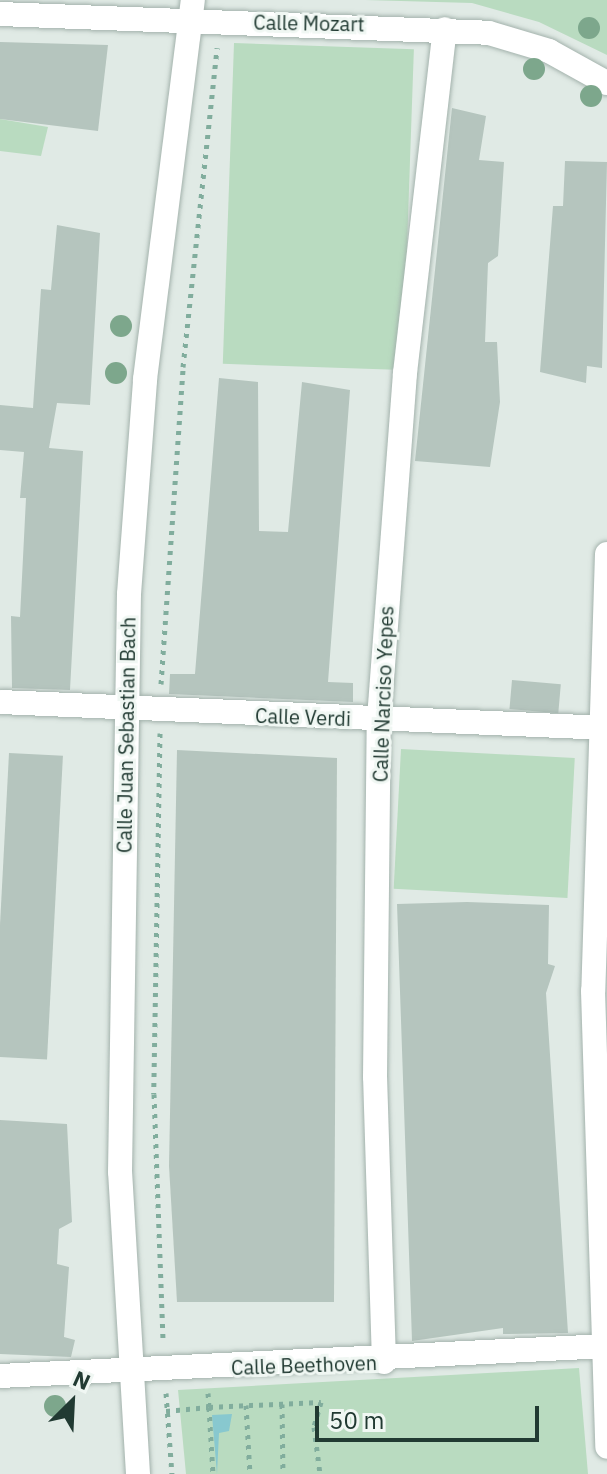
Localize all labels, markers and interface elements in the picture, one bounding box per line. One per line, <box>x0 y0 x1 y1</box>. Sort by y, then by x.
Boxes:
street label: Calle Mozart <box>253 10 365 36</box>
street label: Calle Narciso Yepes <box>368 605 398 783</box>
street label: Calle Juan Sebastian Bach <box>112 617 140 853</box>
street label: Calle Verdi <box>255 703 351 731</box>
street label: Calle Beethoven <box>231 1350 377 1380</box>
north arrow <box>32 1362 112 1442</box>
text: N <box>69 1363 95 1396</box>
scale bar <box>319 1390 543 1440</box>
text: 50 m <box>329 1404 384 1436</box>

